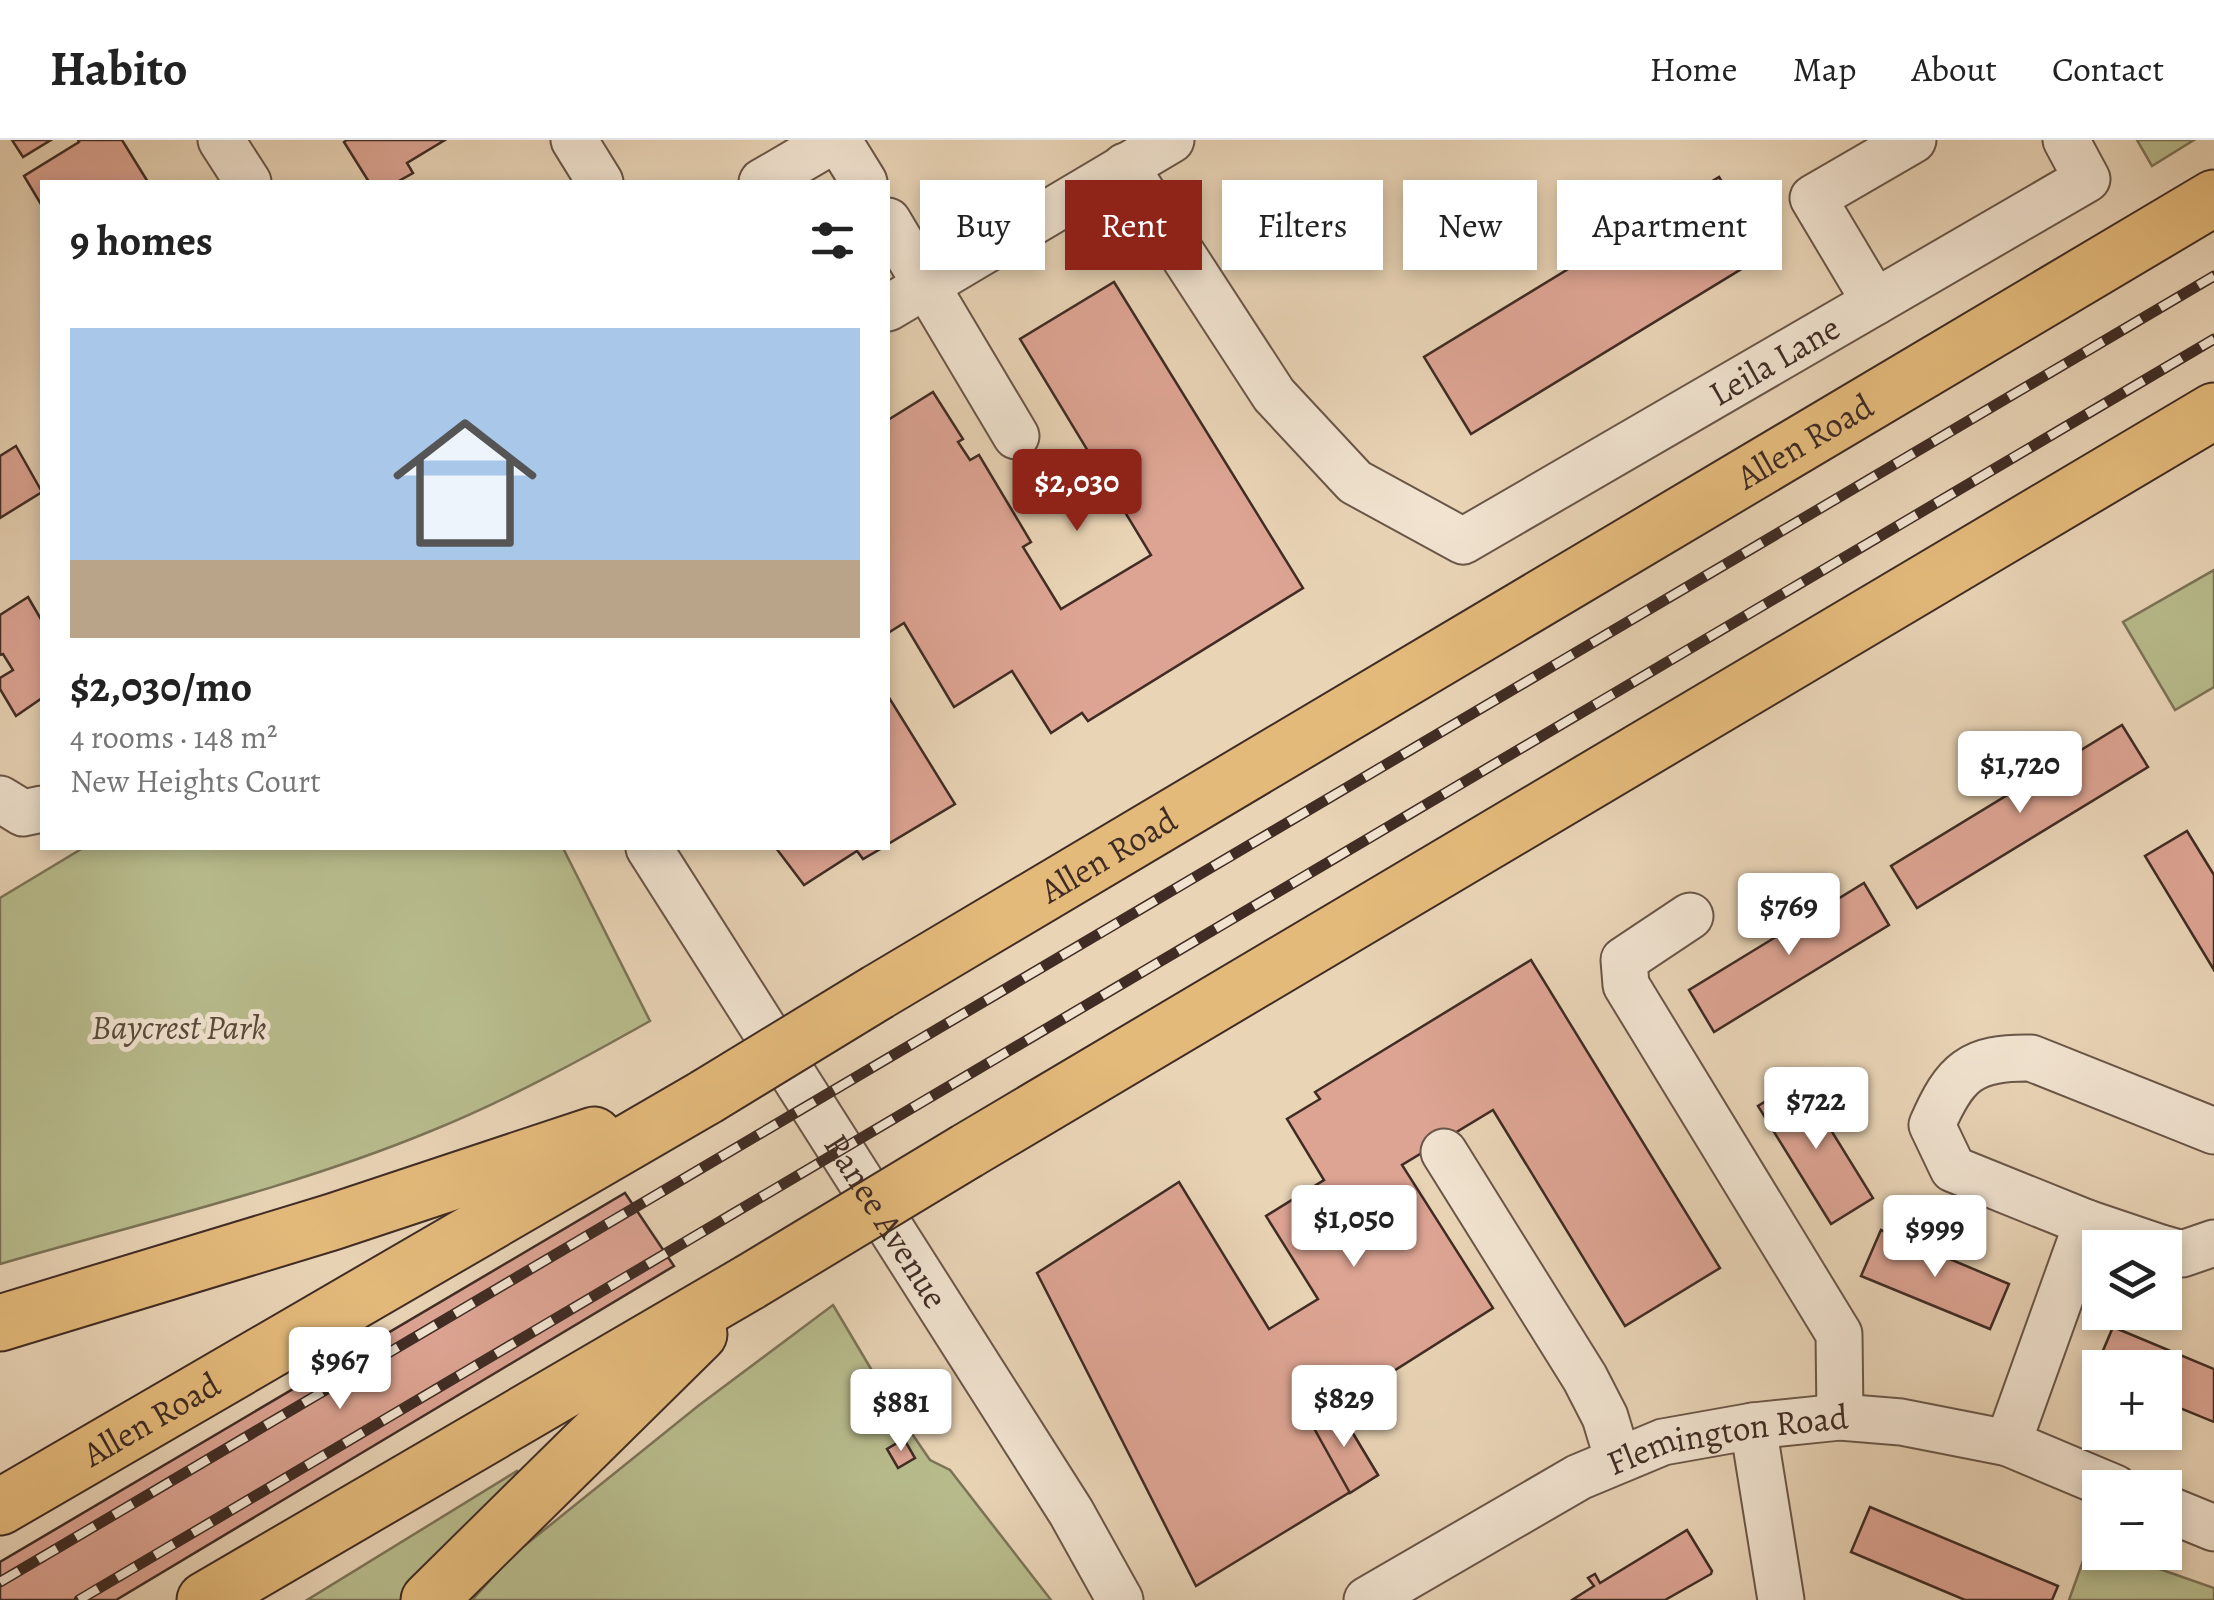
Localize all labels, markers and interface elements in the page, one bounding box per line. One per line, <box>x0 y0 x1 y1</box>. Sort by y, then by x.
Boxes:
text: Habito <box>50 36 188 102</box>
text: Home <box>1649 45 1737 93</box>
text: Map <box>1792 45 1856 93</box>
text: About <box>1911 45 1997 93</box>
text: Contact <box>2052 45 2164 93</box>
chip: Buy <box>920 180 1045 270</box>
chip: Rent <box>1065 180 1202 270</box>
chip: Filters <box>1222 180 1383 270</box>
chip: New <box>1403 180 1537 270</box>
chip: Apartment <box>1557 180 1782 270</box>
text: 9 homes <box>70 212 213 269</box>
icon: filters <box>805 213 860 268</box>
street label: Leila Lane <box>1700 304 1849 417</box>
street label: Allen Road <box>1726 382 1882 501</box>
icon: home <box>375 393 555 573</box>
pin: $2,030 <box>996 449 1158 534</box>
text: $2,030 <box>1035 459 1119 503</box>
text: $2,030/mo <box>70 658 252 715</box>
text: 4 rooms · 148 m² <box>70 715 278 759</box>
pin: $1,720 <box>1939 731 2101 816</box>
text: $1,720 <box>1980 741 2060 785</box>
text: New Heights Court <box>70 759 321 803</box>
street label: Allen Road <box>1030 796 1186 915</box>
pin: $769 <box>1730 873 1848 958</box>
text: $769 <box>1760 883 1818 927</box>
park label: Baycrest Park <box>91 1003 267 1051</box>
pin: $722 <box>1757 1067 1875 1152</box>
text: $722 <box>1786 1077 1846 1121</box>
street label: Ranee Avenue <box>813 1124 960 1318</box>
pin: $1,050 <box>1273 1185 1435 1270</box>
text: $1,050 <box>1314 1195 1394 1239</box>
pin: $999 <box>1876 1195 1994 1280</box>
text: $999 <box>1905 1205 1965 1249</box>
map controls <box>2082 1230 2182 1570</box>
button: layers <box>2082 1230 2182 1330</box>
pin: $967 <box>281 1327 399 1412</box>
text: $967 <box>311 1337 369 1381</box>
button: + <box>2082 1350 2182 1450</box>
street label: Allen Road <box>73 1360 229 1478</box>
pin: $829 <box>1285 1365 1403 1450</box>
pin: $881 <box>842 1369 960 1454</box>
text: $829 <box>1314 1375 1374 1419</box>
text: $881 <box>872 1379 930 1423</box>
street label: Flemington Road <box>1599 1392 1851 1487</box>
button: − <box>2082 1470 2182 1570</box>

